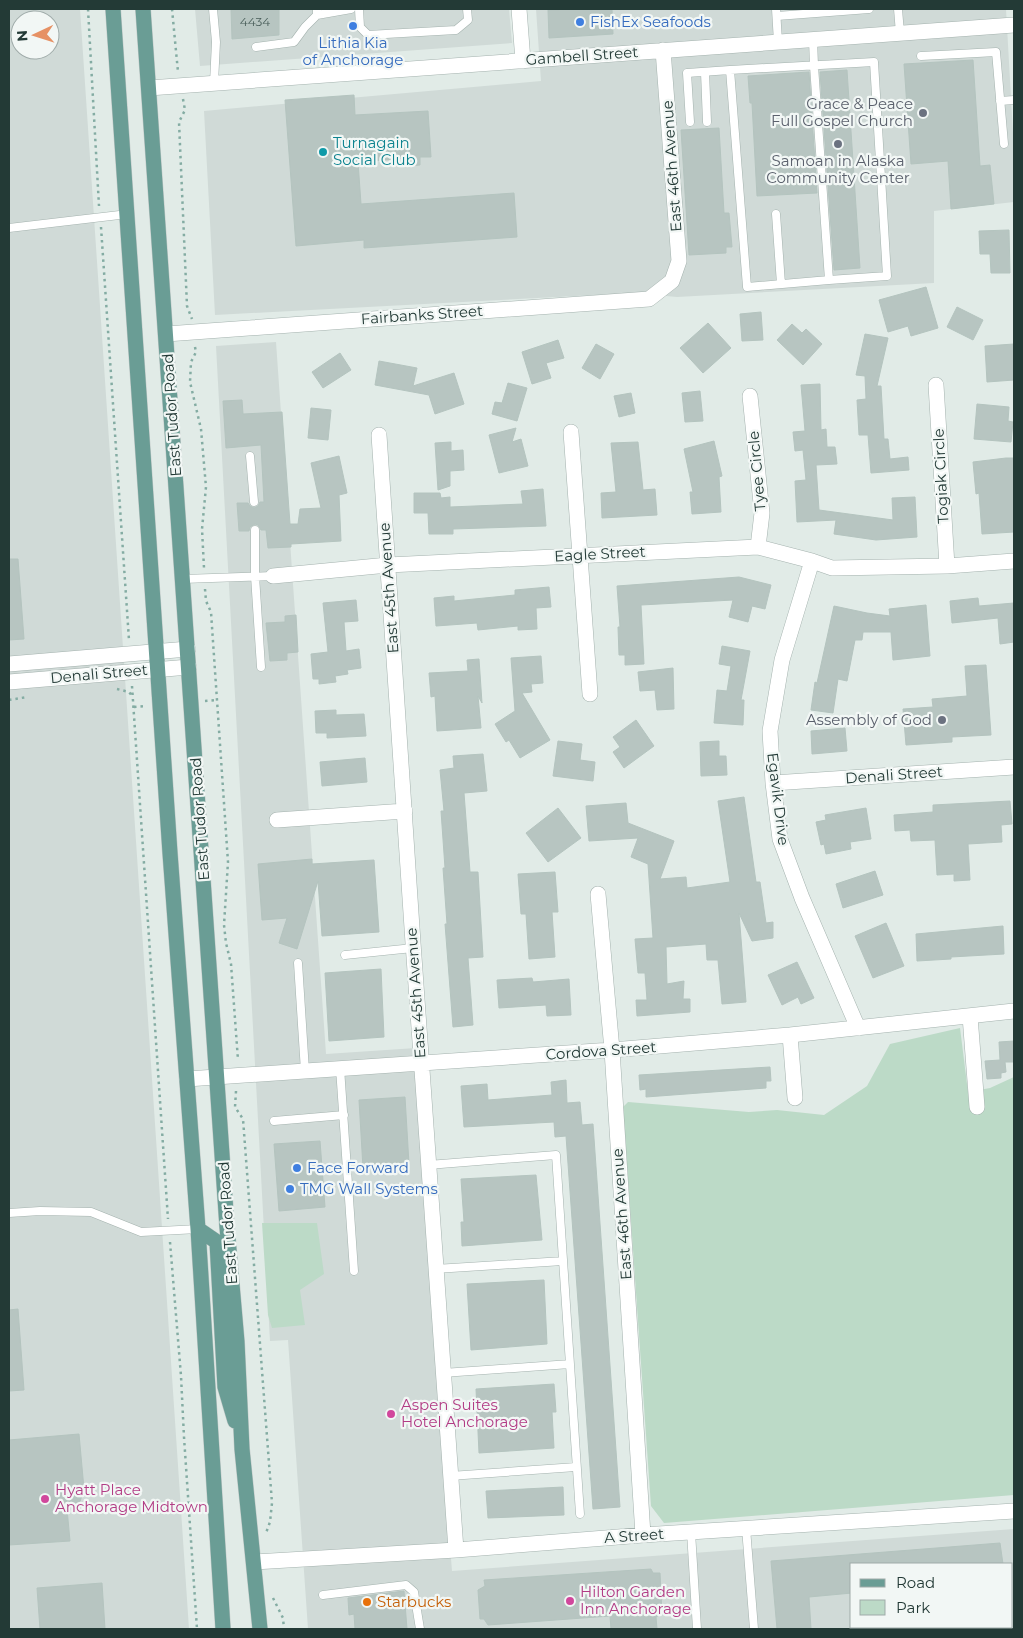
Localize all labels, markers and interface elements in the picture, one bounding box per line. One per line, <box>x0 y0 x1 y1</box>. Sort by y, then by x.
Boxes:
north arrow <box>10 10 60 60</box>
place label: FishEx Seafoods <box>590 12 711 31</box>
house number: 4434 <box>240 14 270 29</box>
marker: FishEx Seafoods <box>574 16 586 28</box>
marker: Lithia Kia of Anchorage <box>347 20 359 32</box>
text: N <box>13 30 31 42</box>
place label: Lithia Kia of Anchorage <box>303 33 403 69</box>
street label: Gambell Street <box>525 42 639 69</box>
place label: Grace & Peace Full Gospel Church <box>771 94 913 130</box>
street label: East 46th Avenue <box>657 100 686 233</box>
marker: Grace & Peace Full Gospel Church <box>917 107 929 119</box>
place label: Turnagain Social Club <box>333 133 416 169</box>
marker: Samoan in Alaska Community Center <box>832 138 844 150</box>
marker: Turnagain Social Club <box>317 146 329 158</box>
place label: Samoan in Alaska Community Center <box>766 151 910 187</box>
street label: Fairbanks Street <box>360 301 484 328</box>
street label: East Tudor Road <box>158 353 185 477</box>
street label: Togiak Circle <box>929 428 952 524</box>
street label: Tyee Circle <box>744 430 769 512</box>
street label: East 45th Avenue <box>374 522 403 654</box>
street label: Eagle Street <box>554 542 646 565</box>
street label: Denali Street <box>49 660 148 687</box>
place label: Assembly of God <box>806 710 932 729</box>
marker: Assembly of God <box>936 714 948 726</box>
street label: Egavik Drive <box>763 752 794 846</box>
street label: East Tudor Road <box>186 757 213 881</box>
street label: Denali Street <box>845 762 943 787</box>
street label: East 45th Avenue <box>401 927 430 1059</box>
street label: Cordova Street <box>545 1037 657 1064</box>
street label: East 46th Avenue <box>607 1148 636 1281</box>
place label: Face Forward <box>307 1158 409 1177</box>
street label: East Tudor Road <box>214 1161 241 1285</box>
marker: Face Forward <box>291 1162 303 1174</box>
place label: TMG Wall Systems <box>300 1179 438 1198</box>
marker: TMG Wall Systems <box>284 1183 296 1195</box>
place label: Aspen Suites Hotel Anchorage <box>401 1395 528 1431</box>
marker: Aspen Suites Hotel Anchorage <box>385 1408 397 1420</box>
place label: Hyatt Place Anchorage Midtown <box>55 1480 208 1516</box>
marker: Hyatt Place Anchorage Midtown <box>39 1493 51 1505</box>
street label: A Street <box>603 1524 665 1547</box>
legend <box>850 1563 1013 1628</box>
text: Road <box>896 1573 935 1592</box>
place label: Hilton Garden Inn Anchorage <box>580 1582 691 1618</box>
place label: Starbucks <box>377 1592 451 1611</box>
marker: Hilton Garden Inn Anchorage <box>564 1595 576 1607</box>
marker: Starbucks <box>361 1596 373 1608</box>
text: Park <box>896 1598 930 1617</box>

